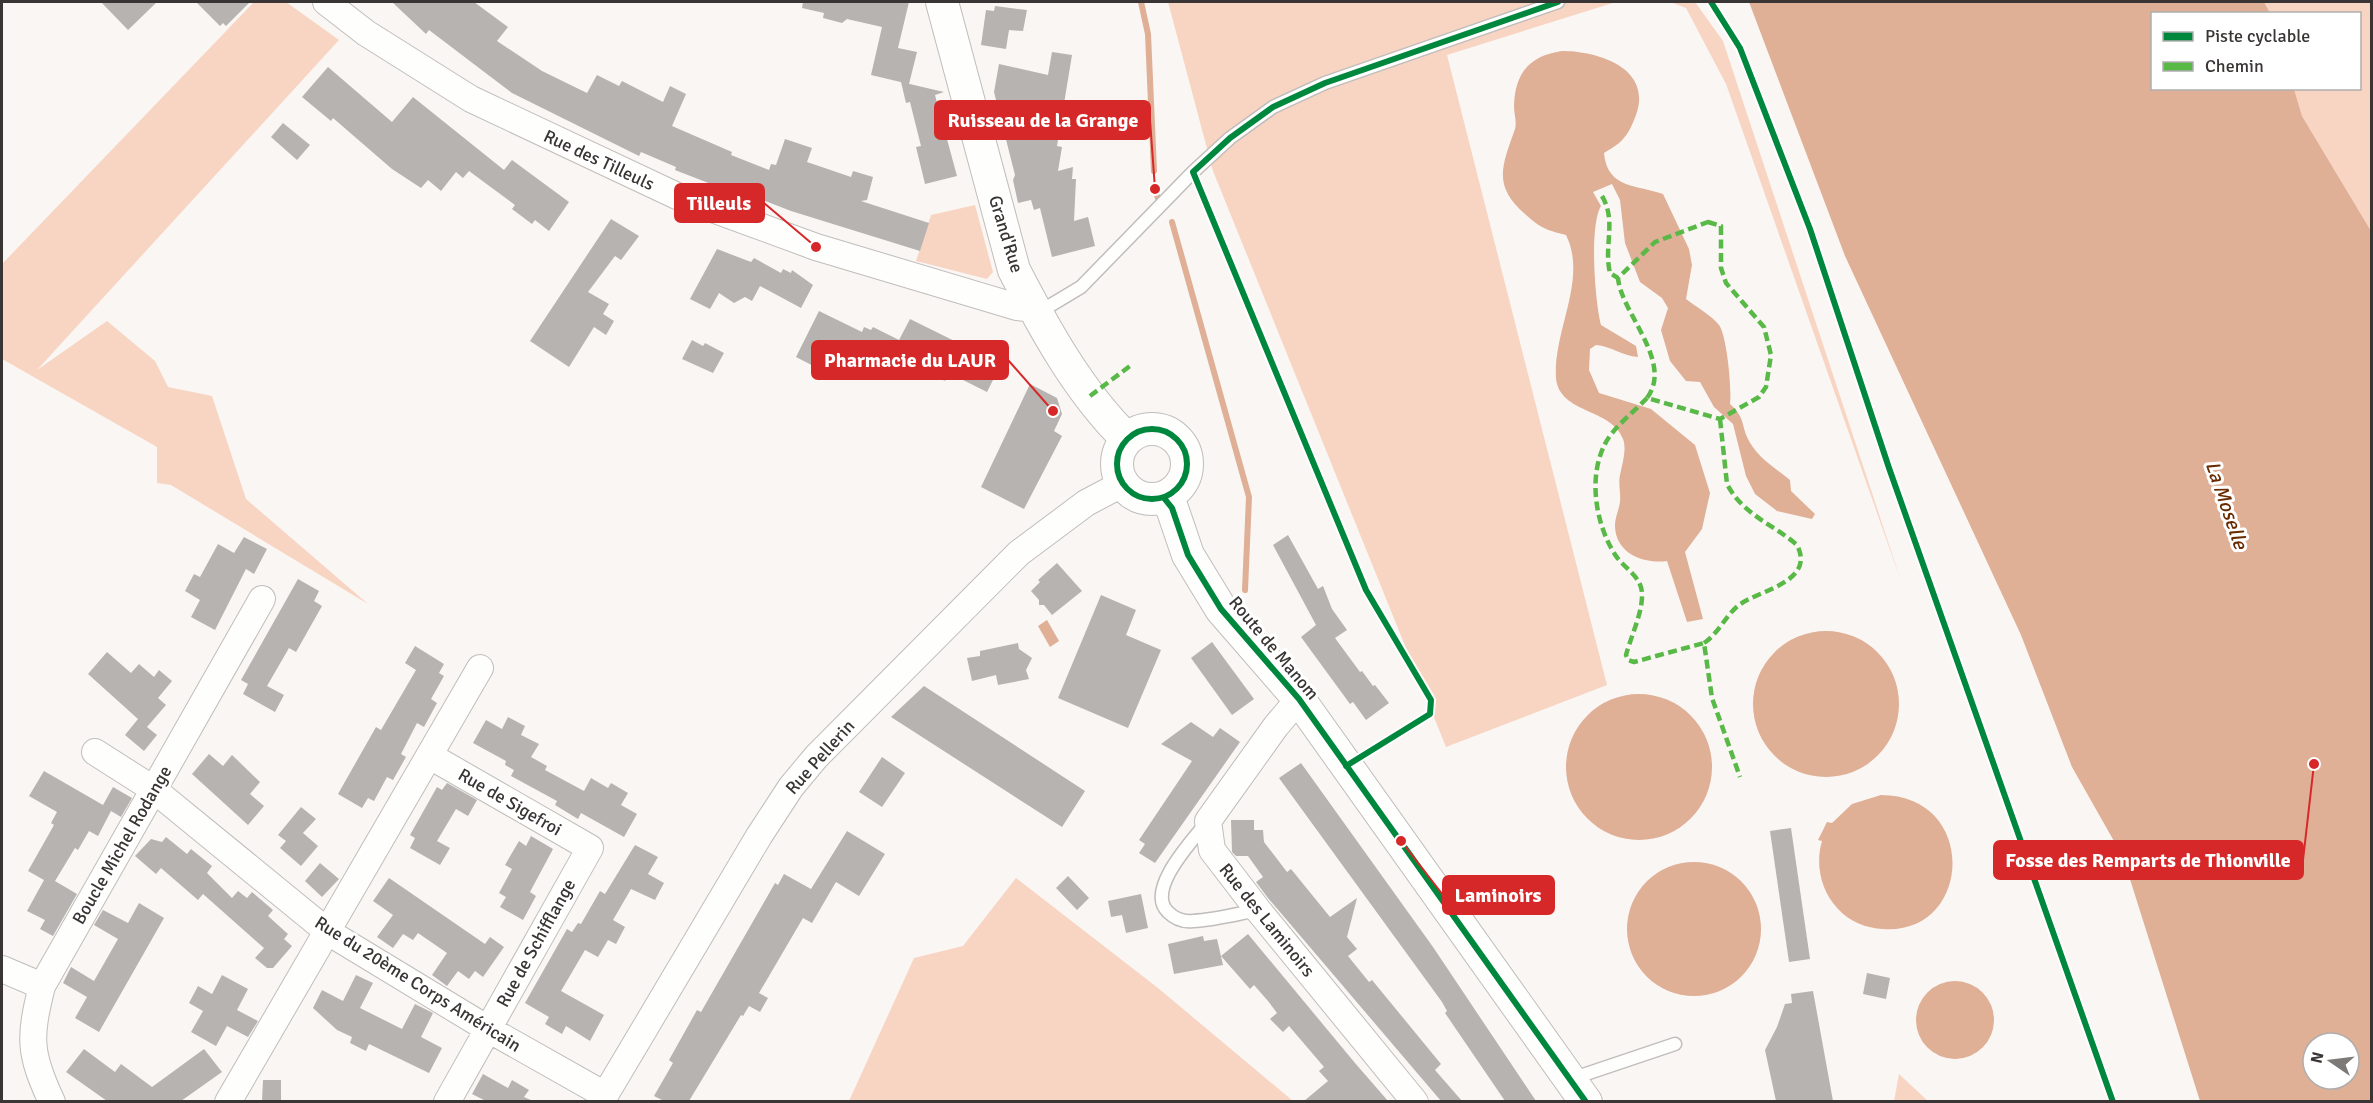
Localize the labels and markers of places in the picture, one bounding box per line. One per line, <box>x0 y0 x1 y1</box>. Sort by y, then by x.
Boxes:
callout: Ruisseau de la Grange <box>935 101 1150 139</box>
callout: Tilleuls <box>675 184 764 222</box>
callout: Pharmacie du LAUR <box>812 341 1008 379</box>
callout: Fosse des Remparts de Thionville <box>1994 841 2303 879</box>
callout: Laminoirs <box>1443 876 1554 914</box>

